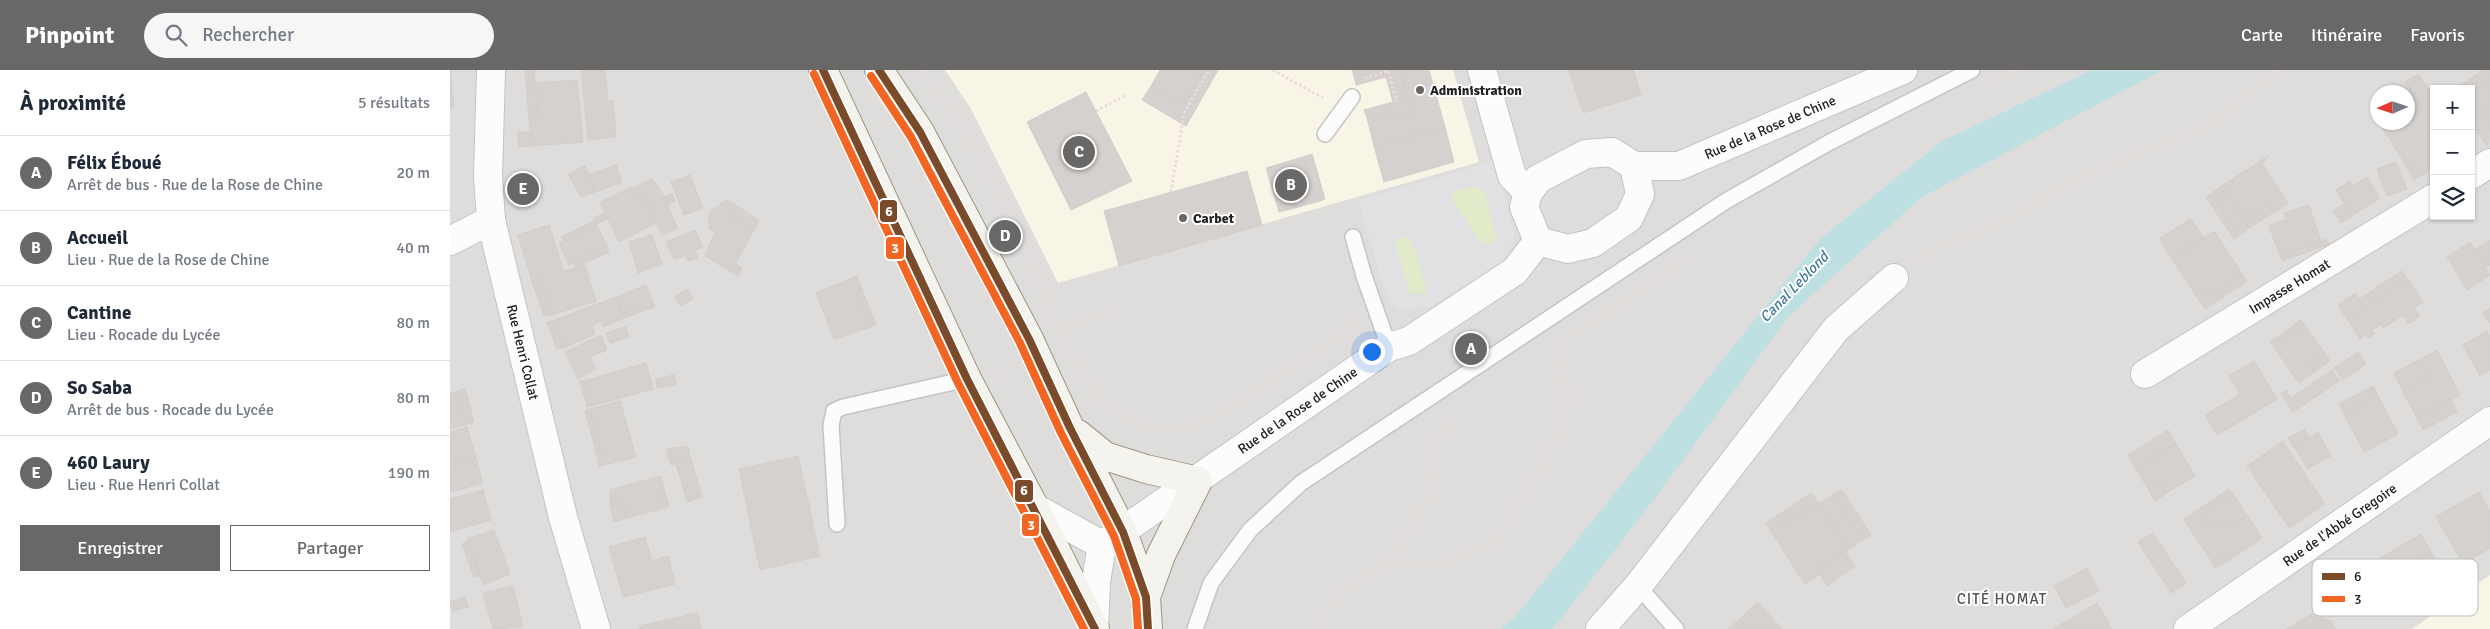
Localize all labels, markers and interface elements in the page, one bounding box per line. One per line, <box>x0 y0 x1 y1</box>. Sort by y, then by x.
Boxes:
search box <box>144 13 494 58</box>
text: Pinpoint <box>25 20 114 50</box>
icon: search <box>162 21 190 49</box>
text: Rechercher <box>202 23 294 47</box>
text: Carte <box>2241 24 2283 46</box>
text: Itinéraire <box>2311 24 2382 46</box>
text: Favoris <box>2410 24 2465 46</box>
place label: Administration <box>1430 82 1522 99</box>
marker: Administration <box>1414 84 1426 96</box>
north arrow <box>2370 85 2415 130</box>
map controls <box>2430 85 2475 220</box>
button: + <box>2430 85 2475 130</box>
text: À proximité <box>20 90 126 116</box>
street label: Rue de la Rose de Chine <box>1702 92 1839 163</box>
text: 5 résultats <box>358 93 430 113</box>
button: − <box>2430 130 2475 175</box>
pin: C <box>1063 133 1095 171</box>
text: Félix Éboué <box>67 151 161 175</box>
text: A <box>31 163 41 183</box>
text: 20 m <box>396 163 430 183</box>
pin: B <box>1275 166 1307 204</box>
pin: E <box>507 170 539 208</box>
text: Arrêt de bus · Rue de la Rose de Chine <box>67 175 323 195</box>
button: layers <box>2430 175 2475 220</box>
line badge: 6 <box>879 199 898 223</box>
text: 6 <box>885 203 893 220</box>
place label: Carbet <box>1193 210 1235 227</box>
marker: Carbet <box>1177 212 1189 224</box>
pin: D <box>989 217 1021 255</box>
text: Accueil <box>67 226 128 250</box>
line badge: 3 <box>885 236 905 260</box>
text: B <box>31 238 41 258</box>
text: 40 m <box>396 238 430 258</box>
text: 3 <box>891 240 899 257</box>
water label: Canal Leblond <box>1756 247 1834 326</box>
text: Lieu · Rue de la Rose de Chine <box>67 250 270 270</box>
street label: Impasse Homat <box>2246 255 2333 318</box>
text: Cantine <box>67 301 131 325</box>
street label: Rue Henri Collat <box>503 303 542 402</box>
text: C <box>31 313 41 333</box>
text: 80 m <box>396 313 430 333</box>
text: Lieu · Rocade du Lycée <box>67 325 220 345</box>
pin: A <box>1455 330 1487 368</box>
your location <box>1359 339 1385 365</box>
street label: Rue de la Rose de Chine <box>1235 363 1361 458</box>
text: So Saba <box>67 376 132 400</box>
text: D <box>31 388 41 408</box>
text: 80 m <box>396 388 430 408</box>
text: Arrêt de bus · Rocade du Lycée <box>67 400 274 420</box>
text: 460 Laury <box>67 451 150 475</box>
text: E <box>31 463 41 483</box>
text: 190 m <box>388 463 430 483</box>
text: Lieu · Rue Henri Collat <box>67 475 220 495</box>
line badge: 6 <box>1014 479 1034 503</box>
street label: Rue de l'Abbé Gregoire <box>2280 480 2400 570</box>
text: 6 <box>1020 482 1028 499</box>
line badge: 3 <box>1021 513 1040 537</box>
text: 3 <box>1027 517 1035 534</box>
button: Enregistrer <box>20 525 220 571</box>
button: Partager <box>230 525 430 571</box>
legend <box>2312 559 2478 616</box>
text: 6 <box>2354 568 2362 585</box>
district label: CITÉ HOMAT <box>1957 589 2047 608</box>
text: 3 <box>2354 591 2362 608</box>

